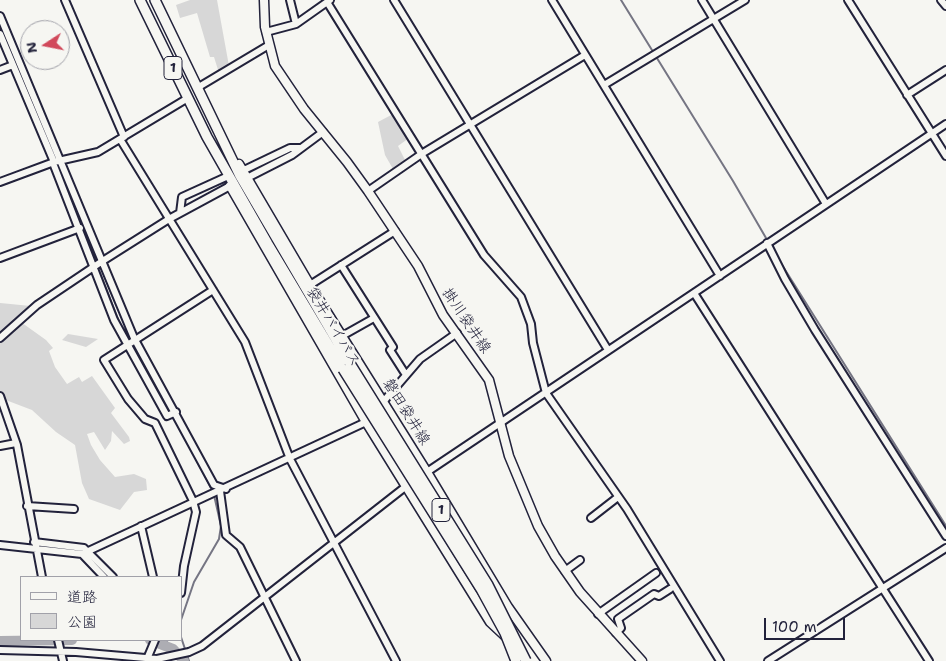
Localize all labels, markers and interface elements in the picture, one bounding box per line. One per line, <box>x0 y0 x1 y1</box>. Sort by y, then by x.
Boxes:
north arrow <box>20 20 70 70</box>
text: N <box>21 41 41 55</box>
road number: 1 <box>164 56 182 80</box>
street label: 袋井バイパス <box>302 284 364 370</box>
street label: 掛川袋井線 <box>438 285 494 357</box>
street label: 磐田袋井線 <box>378 375 434 449</box>
road number: 1 <box>432 498 450 522</box>
legend <box>20 576 182 641</box>
text: 道路 <box>67 587 97 607</box>
scale bar <box>766 608 847 640</box>
text: 公園 <box>67 612 97 632</box>
text: 100 m <box>772 617 817 637</box>

